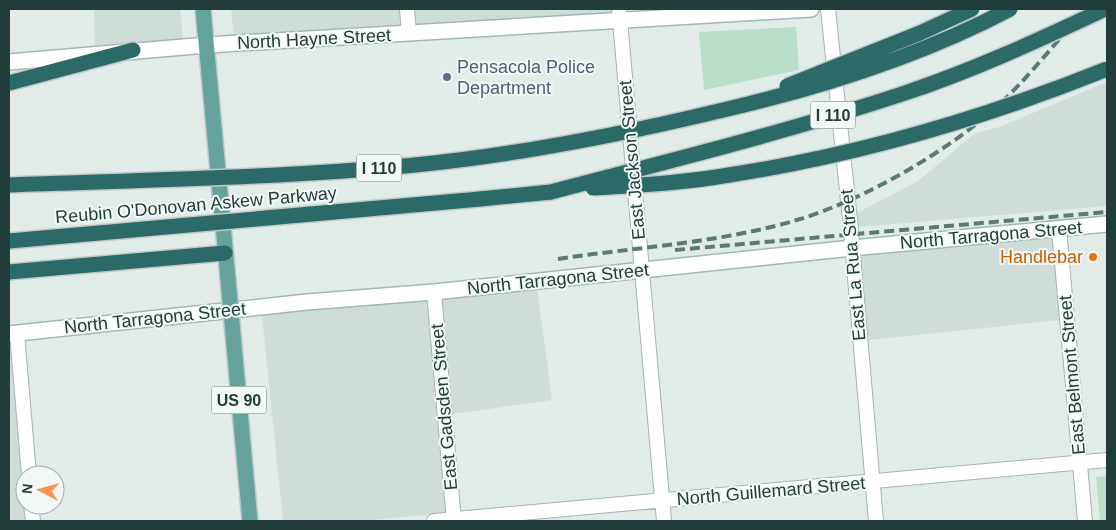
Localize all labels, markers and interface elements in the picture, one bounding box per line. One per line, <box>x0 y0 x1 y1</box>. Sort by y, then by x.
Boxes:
street label: North Hayne Street <box>237 25 391 53</box>
place label: Pensacola Police Department <box>457 57 595 98</box>
marker: Pensacola Police Department <box>441 71 453 83</box>
street label: East Jackson Street <box>615 79 649 241</box>
road number: I 110 <box>810 102 856 128</box>
road number: I 110 <box>356 154 402 182</box>
street label: Reubin O'Donovan Askew Parkway <box>54 183 338 227</box>
street label: East La Rua Street <box>836 188 870 342</box>
street label: North Tarragona Street <box>899 217 1083 253</box>
place label: Handlebar <box>1000 247 1083 267</box>
marker: Handlebar <box>1087 251 1099 263</box>
street label: North Tarragona Street <box>466 260 650 298</box>
street label: East Belmont Street <box>1055 294 1089 456</box>
street label: North Tarragona Street <box>63 299 247 337</box>
street label: East Gadsden Street <box>427 323 461 491</box>
road number: US 90 <box>212 386 266 414</box>
north arrow <box>15 465 65 515</box>
street label: North Guillemard Street <box>676 473 866 509</box>
text: N <box>19 483 36 495</box>

